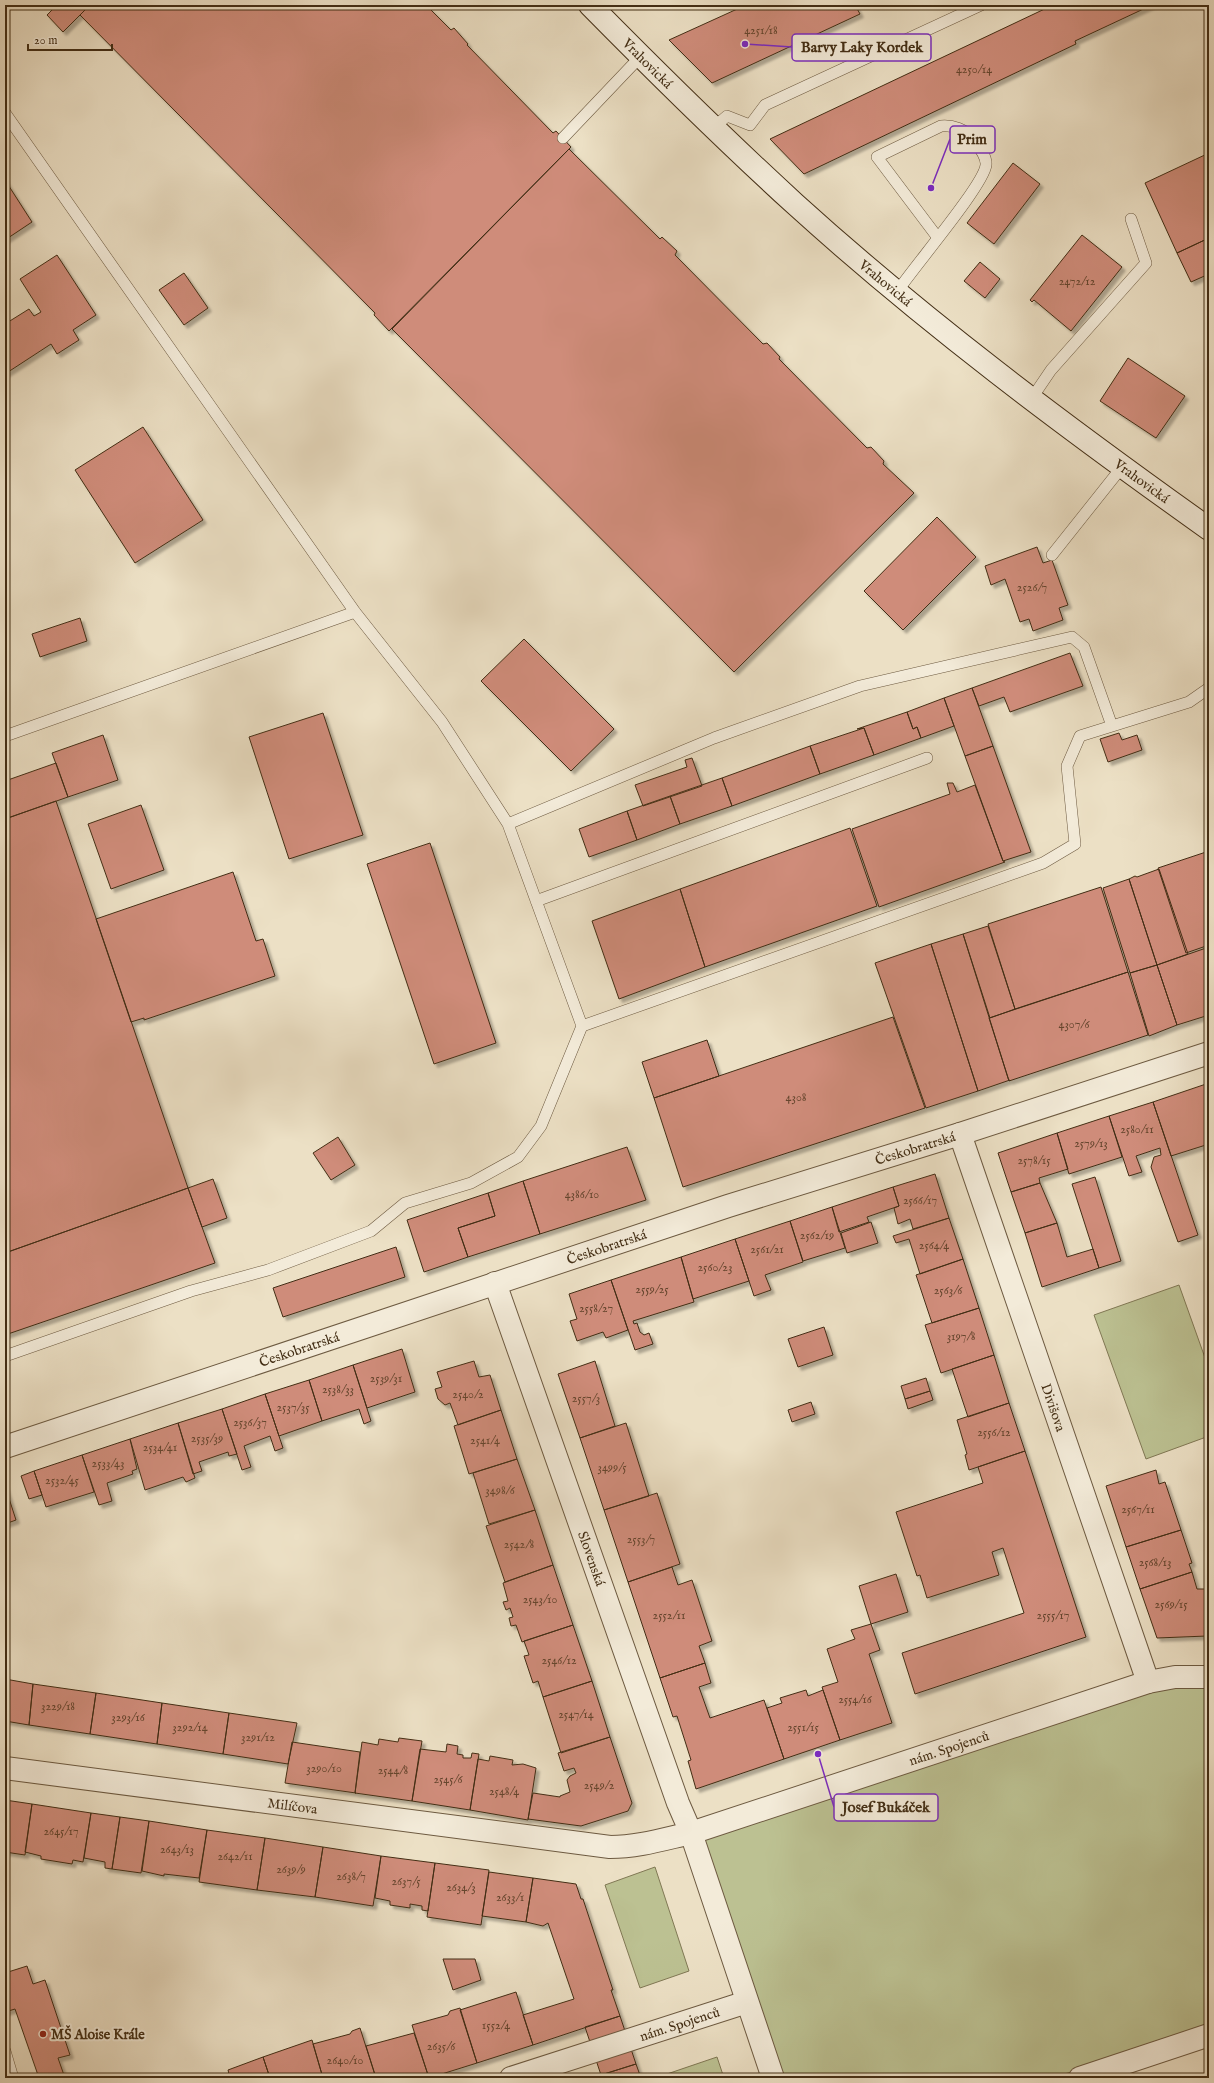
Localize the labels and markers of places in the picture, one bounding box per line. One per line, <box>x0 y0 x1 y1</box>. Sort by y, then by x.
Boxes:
callout: Barvy Laky Kordek <box>792 34 931 61</box>
callout: Prim <box>950 126 995 153</box>
callout: Josef Bukáček <box>834 1794 938 1821</box>
place label: MŠ Aloise Krále <box>51 2025 145 2044</box>
marker: MŠ Aloise Krále <box>38 2029 48 2039</box>

